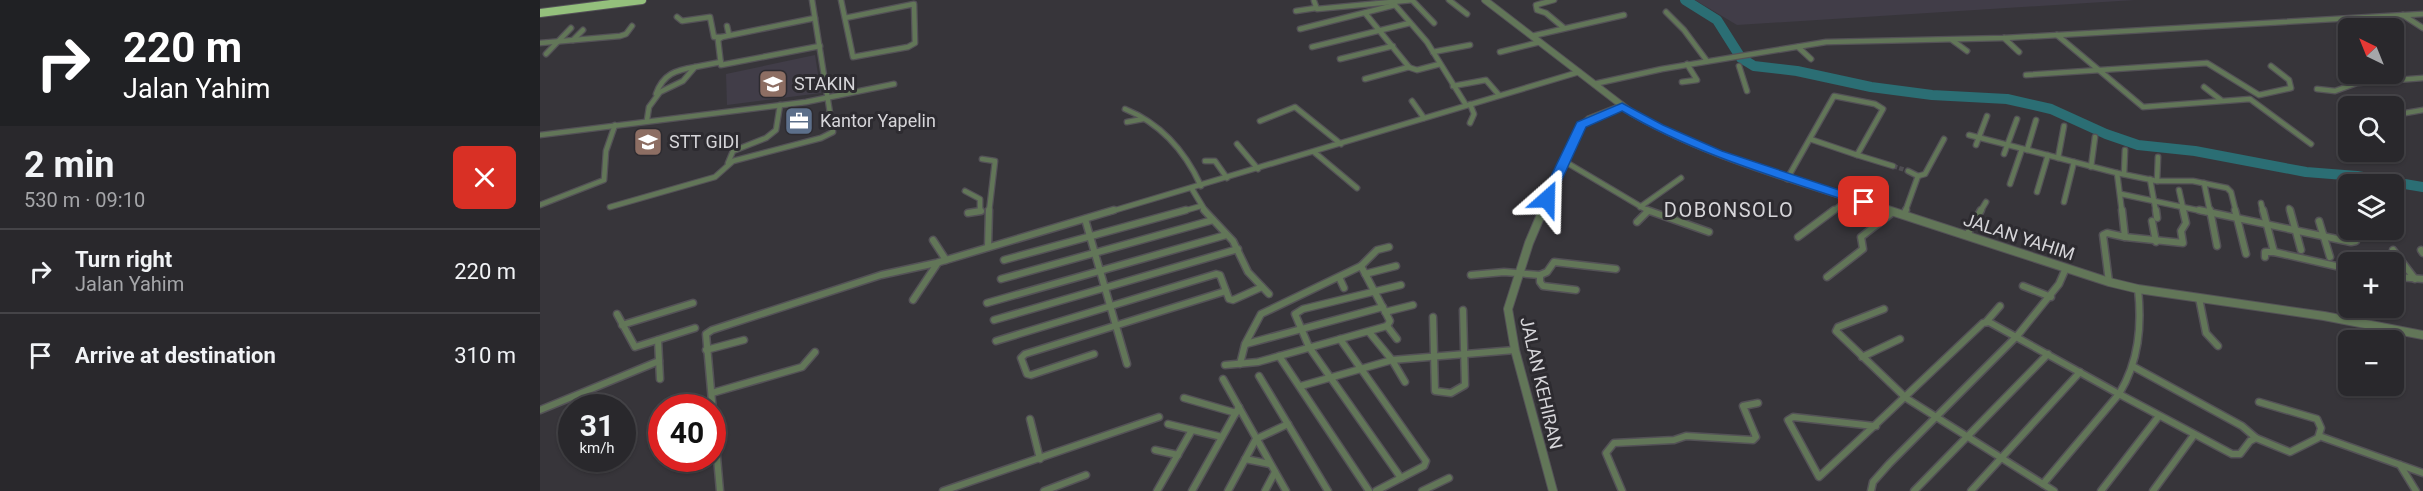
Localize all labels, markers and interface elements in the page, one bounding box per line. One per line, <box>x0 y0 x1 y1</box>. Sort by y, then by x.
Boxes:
north arrow <box>2338 18 2404 84</box>
map controls <box>2338 18 2404 396</box>
text: 220 m <box>123 23 242 72</box>
icon: right <box>24 24 102 102</box>
school or university icon: STAKIN <box>757 68 789 100</box>
text: Jalan Yahim <box>123 73 271 105</box>
place label: STAKIN <box>794 73 856 94</box>
button: search <box>2338 96 2404 162</box>
office icon: Kantor Yapelin <box>783 105 815 137</box>
place label: Kantor Yapelin <box>820 110 936 131</box>
school or university icon: STT GIDI <box>632 126 664 158</box>
place label: STT GIDI <box>669 131 739 152</box>
text: 2 min <box>24 144 115 186</box>
button: close <box>453 146 516 209</box>
position arrow <box>1515 167 1579 231</box>
button: layers <box>2338 174 2404 240</box>
pin <box>1838 176 1889 227</box>
icon: arrive <box>1847 185 1880 218</box>
text: 530 m · 09:10 <box>24 188 145 212</box>
district label: DOBONSOLO <box>1664 198 1794 222</box>
street label: JALAN YAHIM <box>1961 209 2077 264</box>
text: Turn right <box>75 247 172 272</box>
button: + <box>2338 252 2404 318</box>
icon: right <box>24 255 57 288</box>
text: 220 m <box>454 259 516 284</box>
text: Jalan Yahim <box>75 272 184 296</box>
street label: JALAN KEHIRAN <box>1516 315 1567 451</box>
button: − <box>2338 330 2404 396</box>
icon: arrive <box>24 339 57 372</box>
text: Arrive at destination <box>75 343 276 368</box>
text: 310 m <box>454 343 516 368</box>
speed limit sign: 40 <box>648 394 726 472</box>
text: 31 <box>580 408 614 443</box>
text: km/h <box>579 439 615 457</box>

